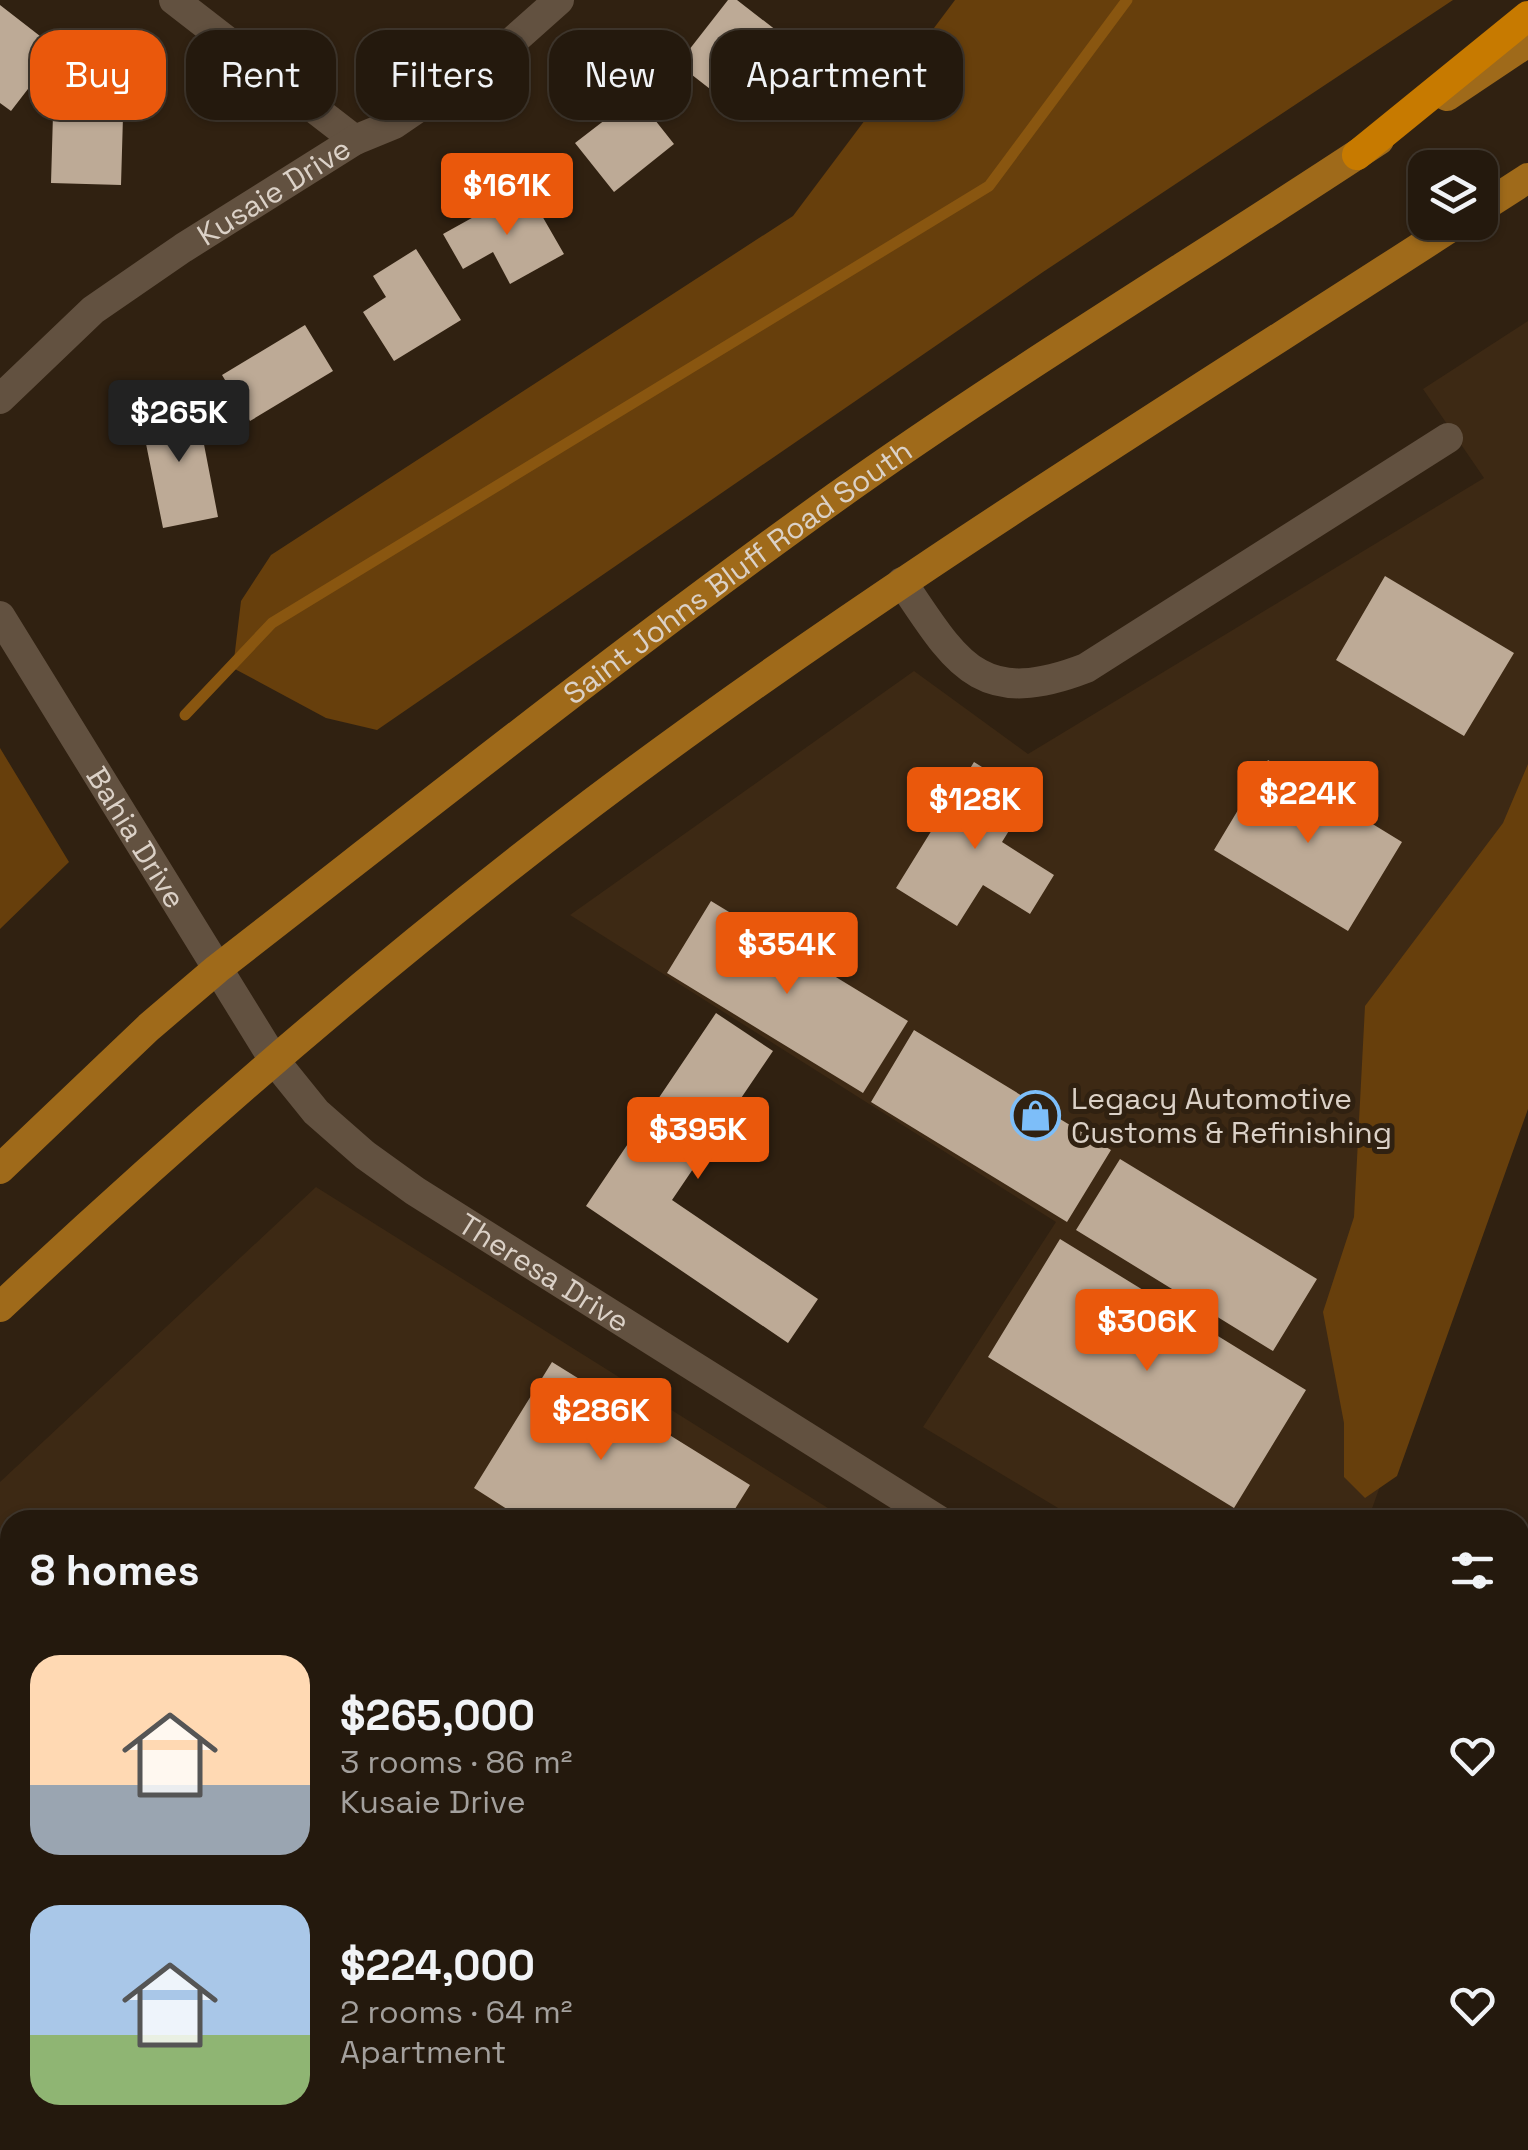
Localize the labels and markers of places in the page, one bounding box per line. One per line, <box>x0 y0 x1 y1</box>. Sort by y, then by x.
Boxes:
pin: $161K <box>437 153 577 238</box>
pin: $265K <box>109 380 249 465</box>
pin: $224K <box>1238 761 1378 846</box>
pin: $128K <box>905 767 1045 852</box>
pin: $354K <box>717 912 857 997</box>
place label: Legacy Automotive Customs & Refinishing <box>1071 1079 1392 1152</box>
shop icon: Legacy Automotive Customs & Refinishing <box>1010 1089 1062 1141</box>
pin: $395K <box>628 1097 768 1182</box>
pin: $306K <box>1077 1289 1217 1374</box>
pin: $286K <box>531 1378 671 1463</box>

